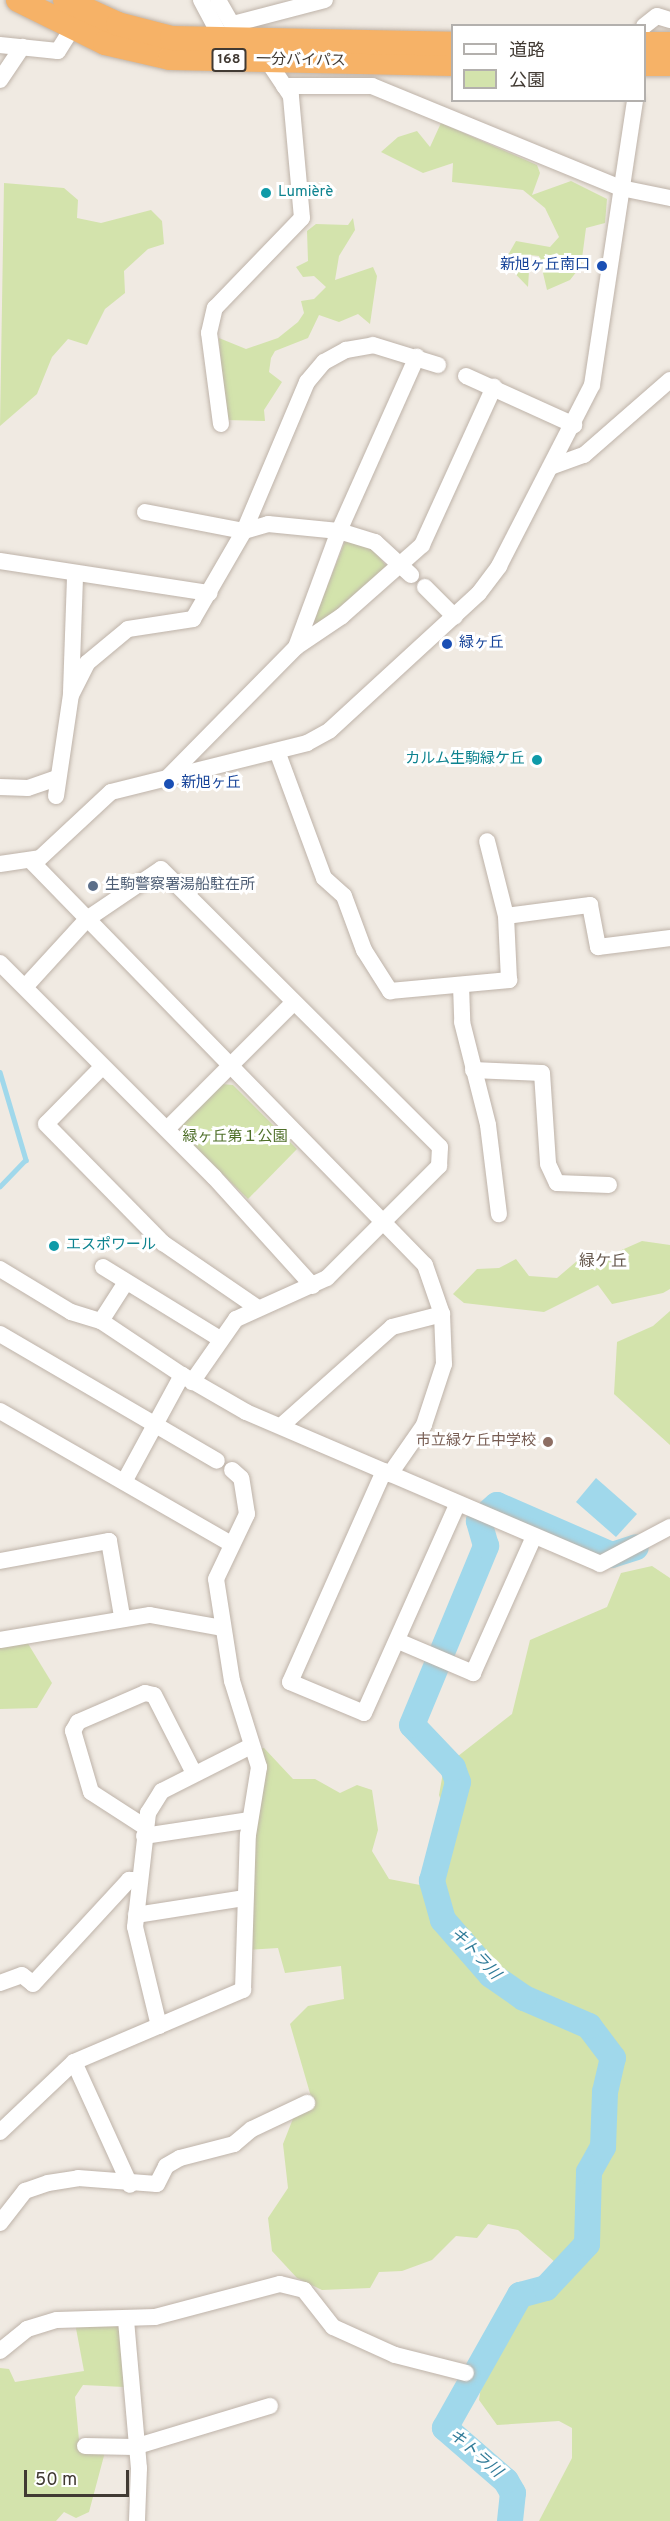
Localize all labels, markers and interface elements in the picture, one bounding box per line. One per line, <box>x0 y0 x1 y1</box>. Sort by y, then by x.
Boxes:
legend <box>451 24 646 102</box>
text: 道路 <box>509 40 545 63</box>
road number: 168 <box>211 49 247 71</box>
street label: 一分バイパス <box>256 51 346 71</box>
text: 公園 <box>509 70 545 93</box>
place label: Lumièrè <box>278 184 333 202</box>
marker: Lumièrè <box>259 186 273 200</box>
place label: 新旭ヶ丘南口 <box>500 257 590 275</box>
marker: 新旭ヶ丘南口 <box>595 259 609 273</box>
place label: 緑ヶ丘 <box>459 635 504 653</box>
marker: 緑ヶ丘 <box>440 637 454 651</box>
place label: カルム生駒緑ケ丘 <box>405 751 525 769</box>
marker: カルム生駒緑ケ丘 <box>530 753 544 767</box>
place label: 新旭ヶ丘 <box>181 775 241 793</box>
marker: 新旭ヶ丘 <box>162 777 176 791</box>
place label: 生駒警察署湯船駐在所 <box>105 877 255 895</box>
marker: 生駒警察署湯船駐在所 <box>86 879 100 893</box>
park label: 緑ヶ丘第１公園 <box>183 1129 287 1147</box>
place label: エスポワール <box>66 1237 156 1255</box>
marker: エスポワール <box>47 1239 61 1253</box>
district label: 緑ケ丘 <box>579 1252 627 1272</box>
place label: 市立緑ケ丘中学校 <box>416 1433 536 1451</box>
marker: 市立緑ケ丘中学校 <box>541 1435 555 1449</box>
water label: キトラ川 <box>446 1924 504 1984</box>
water label: キトラ川 <box>445 2426 505 2482</box>
scale bar <box>27 2458 132 2496</box>
text: 50 m <box>35 2469 77 2492</box>

